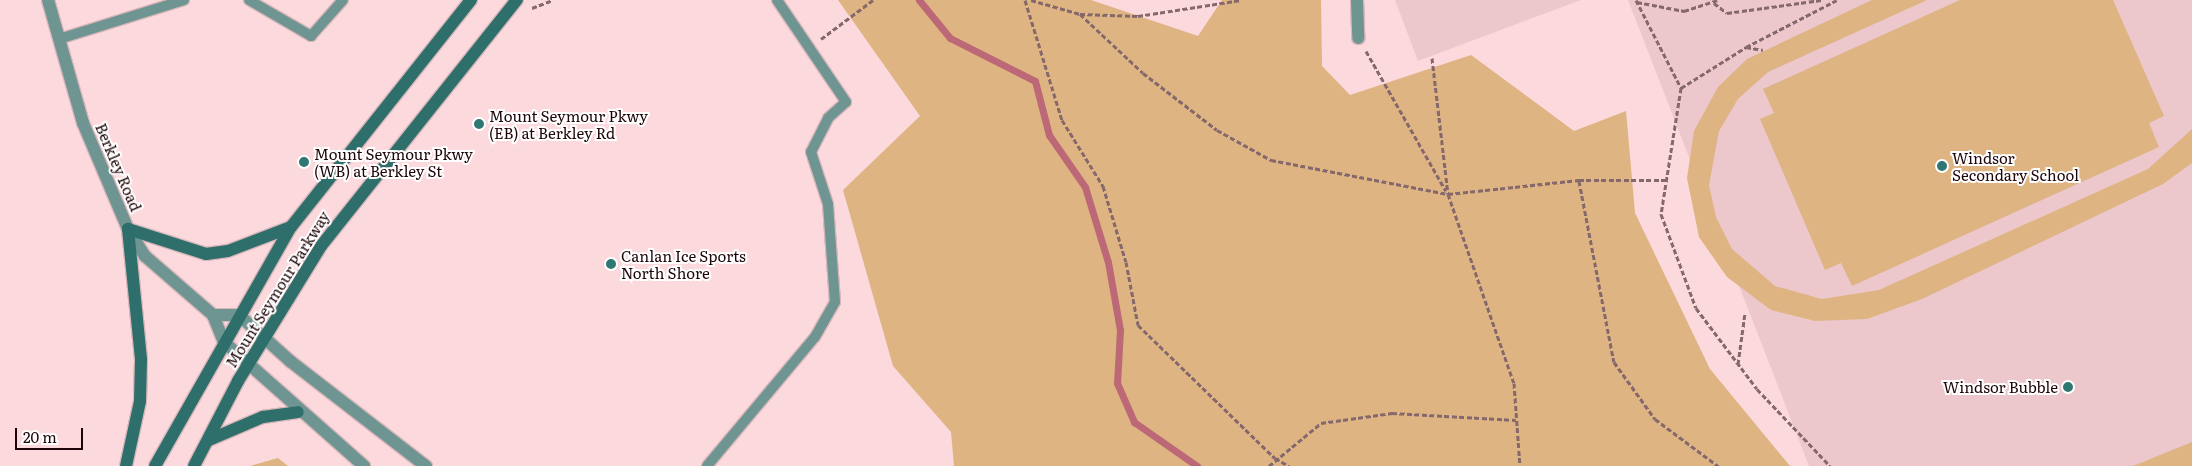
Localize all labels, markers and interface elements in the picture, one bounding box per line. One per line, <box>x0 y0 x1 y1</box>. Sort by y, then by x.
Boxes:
place label: Mount Seymour Pkwy (EB) at Berkley Rd <box>489 106 648 141</box>
marker: Mount Seymour Pkwy (EB) at Berkley Rd <box>473 118 485 130</box>
street label: Berkley Road <box>92 120 146 214</box>
place label: Mount Seymour Pkwy (WB) at Berkley St <box>314 144 473 179</box>
place label: Windsor Secondary School <box>1952 148 2079 183</box>
marker: Mount Seymour Pkwy (WB) at Berkley St <box>298 156 310 168</box>
marker: Windsor Secondary School <box>1936 160 1948 172</box>
street label: Mount Seymour Parkway <box>221 208 333 370</box>
place label: Canlan Ice Sports North Shore <box>621 246 746 281</box>
marker: Canlan Ice Sports North Shore <box>605 258 617 270</box>
place label: Windsor Bubble <box>1943 378 2058 396</box>
marker: Windsor Bubble <box>2062 381 2074 393</box>
scale bar <box>18 418 85 450</box>
text: 20 m <box>23 425 57 448</box>

